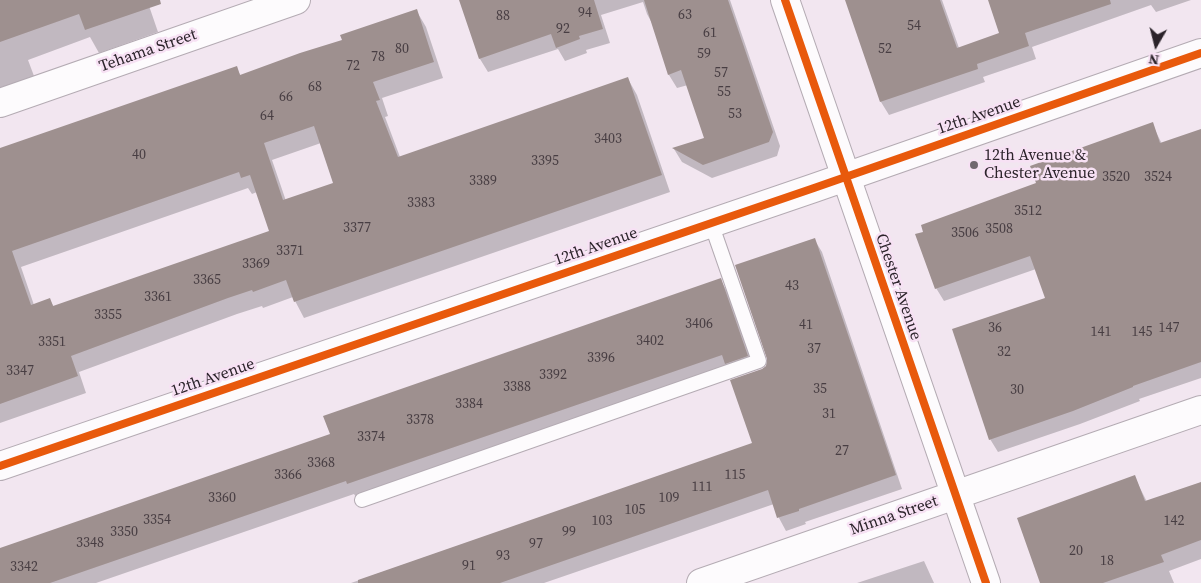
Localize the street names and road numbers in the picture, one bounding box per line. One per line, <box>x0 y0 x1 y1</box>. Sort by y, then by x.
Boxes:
street label: Tehama Street <box>97 25 199 77</box>
street label: 12th Avenue <box>935 93 1023 139</box>
street label: 12th Avenue <box>552 224 640 270</box>
street label: Chester Avenue <box>871 231 925 343</box>
street label: 12th Avenue <box>169 355 257 401</box>
street label: Minna Street <box>847 492 941 540</box>

